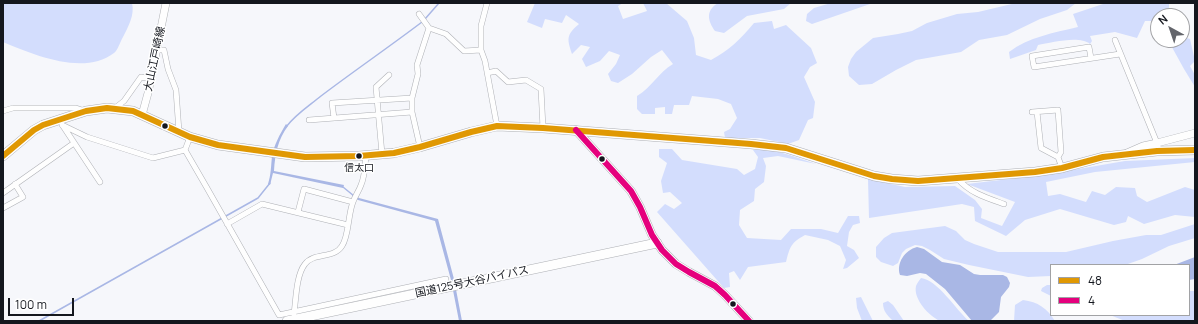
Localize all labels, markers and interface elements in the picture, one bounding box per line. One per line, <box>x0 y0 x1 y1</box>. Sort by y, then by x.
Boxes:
north arrow <box>1150 8 1190 48</box>
text: N <box>1155 11 1170 27</box>
street label: 大山江戸崎線 <box>142 25 168 93</box>
unlabelled marker <box>160 121 170 131</box>
marker: 信太口 <box>354 151 364 161</box>
unlabelled marker <box>597 154 607 164</box>
place label: 信太口 <box>344 162 374 174</box>
street label: 国道125号大谷バイパス <box>414 263 530 301</box>
legend <box>1050 264 1190 316</box>
text: 48 <box>1088 272 1102 289</box>
scale bar <box>10 290 76 316</box>
text: 4 <box>1088 292 1095 309</box>
text: 100 m <box>15 296 47 313</box>
unlabelled marker <box>728 299 738 309</box>

